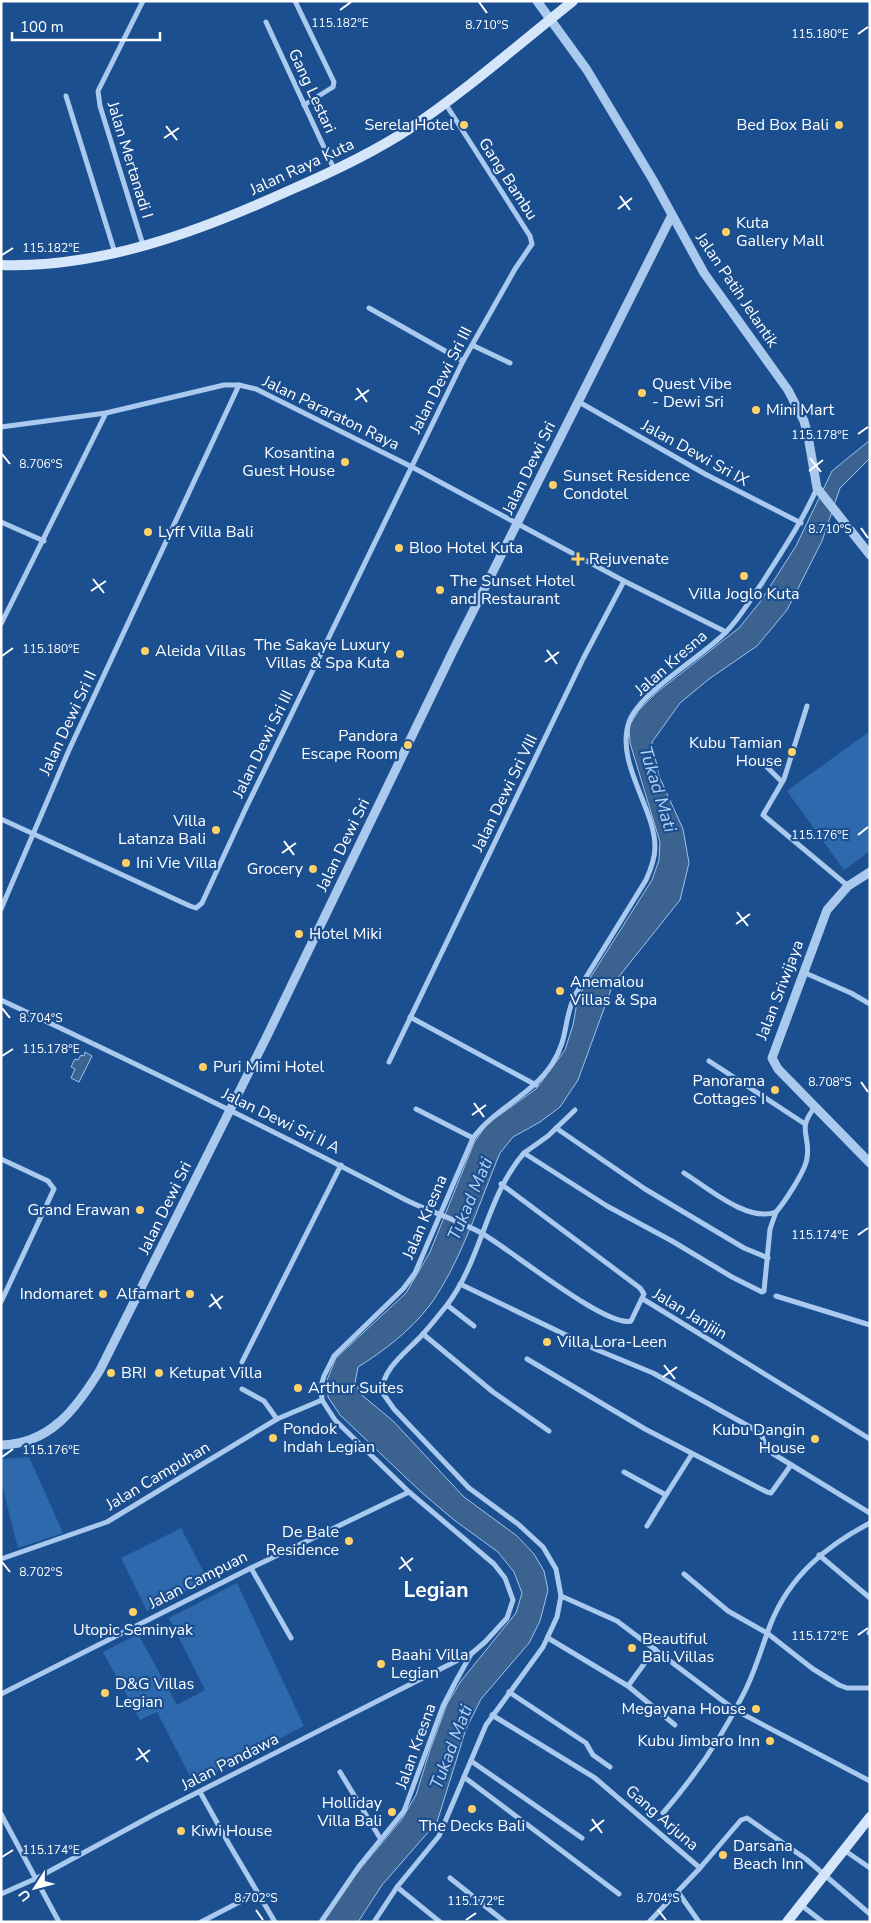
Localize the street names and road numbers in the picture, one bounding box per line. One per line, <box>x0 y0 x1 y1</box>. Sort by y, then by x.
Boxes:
street label: Gang Lestari <box>283 45 341 137</box>
street label: Jalan Mertanadi I <box>101 98 158 221</box>
street label: Jalan Raya Kuta <box>245 133 358 201</box>
street label: Gang Bambu <box>473 134 543 224</box>
street label: Jalan Patih Jelantik <box>690 227 784 353</box>
street label: Jalan Dewi Sri III <box>404 323 477 438</box>
street label: Jalan Pararaton Raya <box>258 370 403 456</box>
street label: Jalan Dewi Sri IX <box>637 414 753 492</box>
street label: Jalan Dewi Sri <box>497 418 561 519</box>
street label: Jalan Kresna <box>629 625 712 701</box>
street label: Jalan Dewi Sri II <box>34 667 102 780</box>
street label: Jalan Dewi Sri III <box>227 686 299 802</box>
street label: Jalan Dewi Sri VIII <box>467 730 543 856</box>
street label: Jalan Dewi Sri <box>311 795 375 896</box>
street label: Jalan Sriwijaya <box>751 937 809 1044</box>
street label: Jalan Dewi Sri II A <box>217 1082 344 1159</box>
street label: Jalan Dewi Sri <box>133 1158 197 1259</box>
street label: Jalan Kresna <box>397 1172 453 1263</box>
street label: Jalan Janjiin <box>648 1283 731 1345</box>
street label: Jalan Campuhan <box>101 1436 214 1516</box>
street label: Jalan Campuan <box>144 1546 251 1615</box>
street label: Jalan Kresna <box>390 1700 442 1793</box>
street label: Jalan Pandawa <box>176 1728 283 1797</box>
street label: Gang Arjuna <box>621 1780 703 1856</box>

